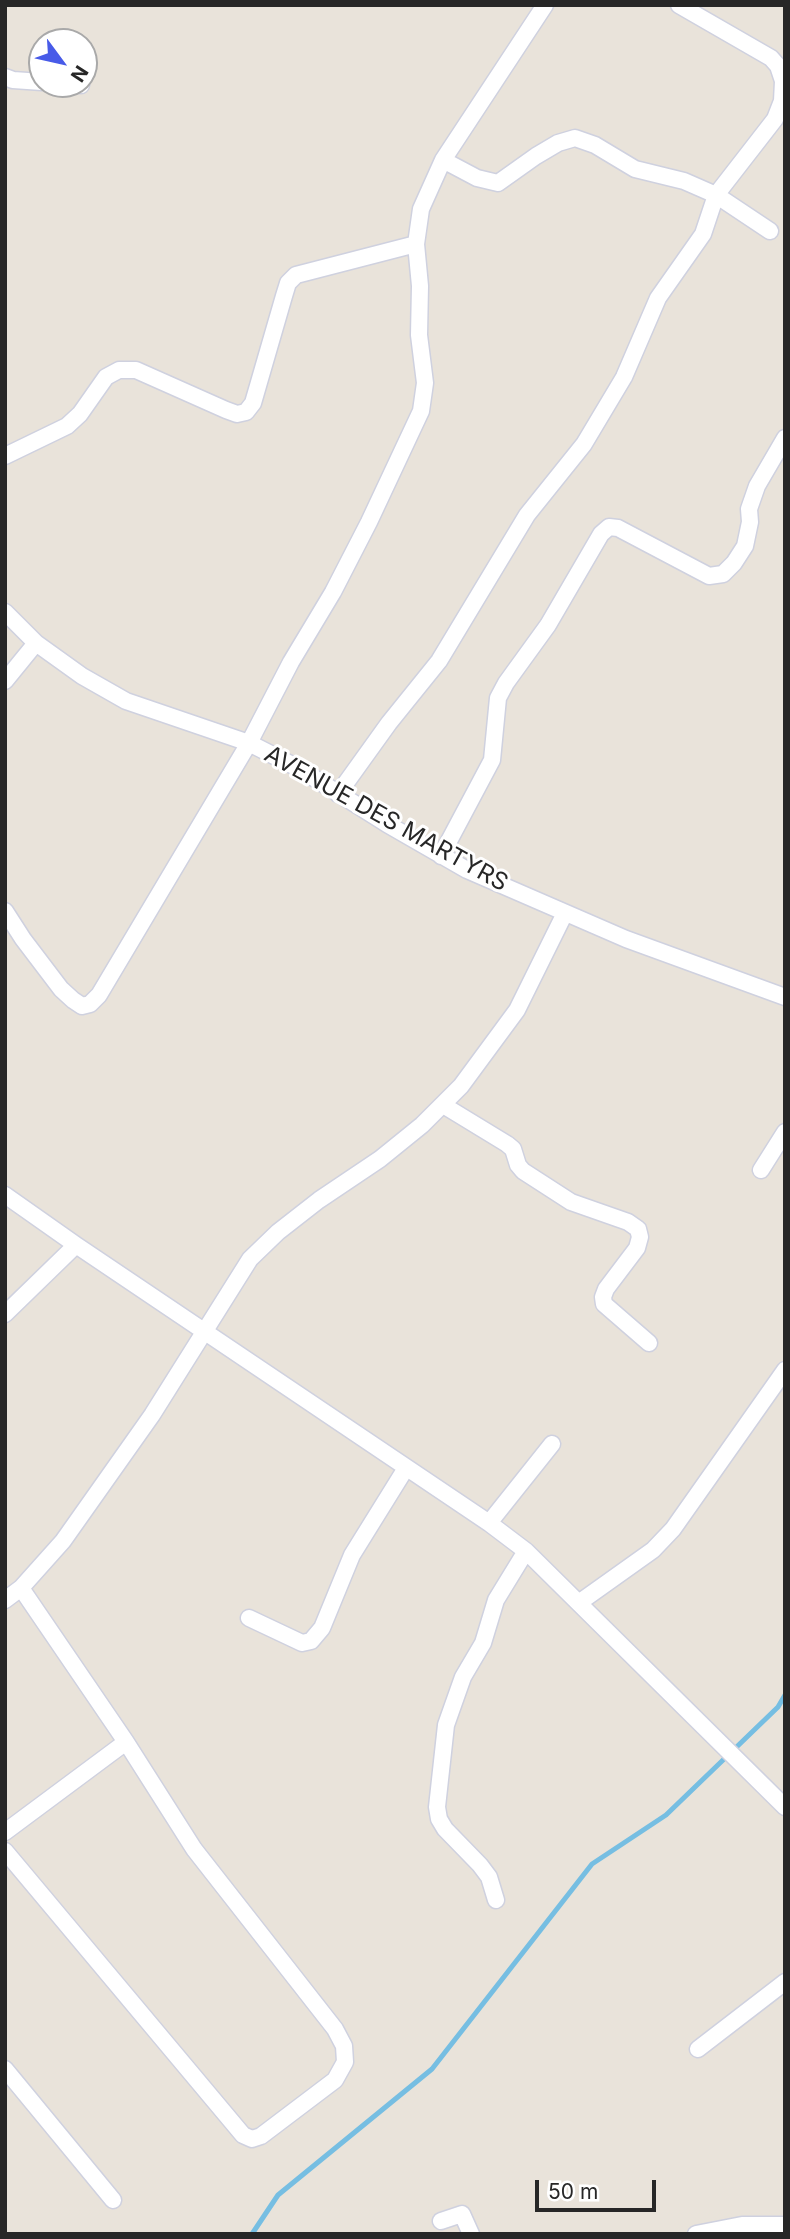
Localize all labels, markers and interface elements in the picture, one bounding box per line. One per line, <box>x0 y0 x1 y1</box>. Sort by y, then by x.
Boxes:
north arrow <box>28 28 98 98</box>
text: N <box>66 61 93 86</box>
street label: AVENUE DES MARTYRS <box>259 740 513 898</box>
scale bar <box>538 2166 659 2210</box>
text: 50 m <box>548 2179 598 2204</box>

